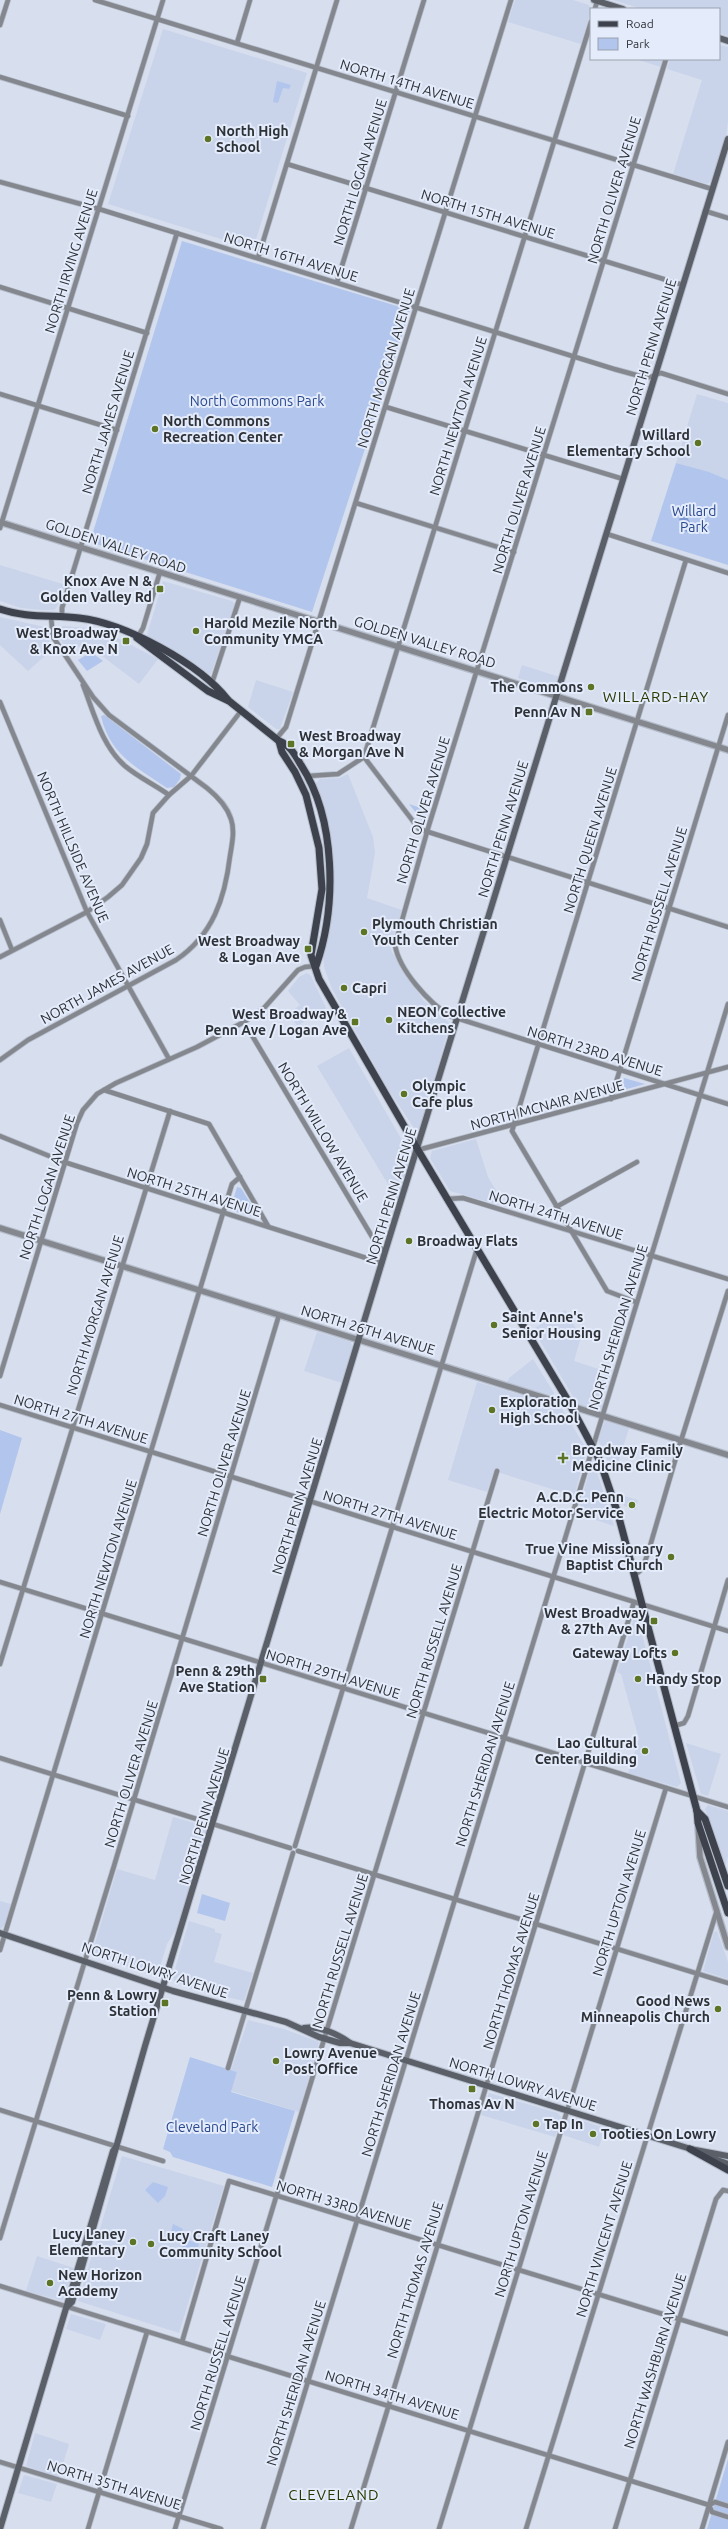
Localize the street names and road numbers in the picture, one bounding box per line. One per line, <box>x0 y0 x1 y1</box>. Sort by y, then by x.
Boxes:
street label: NORTH 14TH AVENUE <box>338 56 476 112</box>
street label: NORTH LOGAN AVENUE <box>330 97 390 247</box>
street label: NORTH OLIVER AVENUE <box>584 114 644 266</box>
street label: NORTH 15TH AVENUE <box>419 186 557 242</box>
street label: NORTH IRVING AVENUE <box>41 187 101 335</box>
street label: NORTH 16TH AVENUE <box>222 229 360 285</box>
street label: NORTH PENN AVENUE <box>623 276 679 417</box>
street label: NORTH MORGAN AVENUE <box>354 286 418 450</box>
street label: NORTH NEWTON AVENUE <box>426 334 490 497</box>
street label: NORTH JAMES AVENUE <box>79 348 138 496</box>
street label: NORTH OLIVER AVENUE <box>489 424 549 576</box>
street label: GOLDEN VALLEY ROAD <box>43 516 189 576</box>
street label: GOLDEN VALLEY ROAD <box>352 613 498 671</box>
street label: NORTH OLIVER AVENUE <box>393 734 453 886</box>
street label: NORTH PENN AVENUE <box>475 758 531 899</box>
street label: NORTH QUEEN AVENUE <box>560 765 620 915</box>
street label: NORTH HILLSIDE AVENUE <box>34 769 112 925</box>
street label: NORTH RUSSELL AVENUE <box>628 824 690 983</box>
street label: NORTH JAMES AVENUE <box>38 941 176 1027</box>
street label: NORTH 23RD AVENUE <box>525 1023 665 1079</box>
street label: NORTH WILLOW AVENUE <box>275 1059 371 1205</box>
street label: NORTH MCNAIR AVENUE <box>469 1077 626 1133</box>
street label: NORTH LOGAN AVENUE <box>16 1112 78 1262</box>
street label: NORTH PENN AVENUE <box>363 1125 419 1266</box>
street label: NORTH 25TH AVENUE <box>125 1164 263 1220</box>
street label: NORTH 24TH AVENUE <box>487 1187 625 1243</box>
street label: NORTH MORGAN AVENUE <box>63 1233 127 1397</box>
street label: NORTH SHERIDAN AVENUE <box>585 1242 651 1412</box>
street label: NORTH 26TH AVENUE <box>299 1302 437 1358</box>
street label: NORTH OLIVER AVENUE <box>194 1387 254 1539</box>
street label: NORTH 27TH AVENUE <box>12 1391 150 1447</box>
street label: NORTH PENN AVENUE <box>269 1435 325 1576</box>
street label: NORTH NEWTON AVENUE <box>76 1477 140 1640</box>
street label: NORTH 27TH AVENUE <box>321 1487 459 1543</box>
street label: NORTH RUSSELL AVENUE <box>403 1561 465 1720</box>
street label: NORTH 29TH AVENUE <box>264 1646 402 1702</box>
street label: NORTH SHERIDAN AVENUE <box>452 1679 518 1849</box>
street label: NORTH OLIVER AVENUE <box>101 1698 161 1850</box>
street label: NORTH PENN AVENUE <box>176 1745 232 1886</box>
street label: NORTH UPTON AVENUE <box>589 1828 649 1978</box>
street label: NORTH RUSSELL AVENUE <box>309 1871 371 2030</box>
street label: NORTH THOMAS AVENUE <box>479 1890 543 2051</box>
street label: NORTH LOWRY AVENUE <box>80 1939 230 2001</box>
street label: NORTH SHERIDAN AVENUE <box>358 1989 424 2159</box>
street label: NORTH LOWRY AVENUE <box>447 2054 599 2114</box>
street label: NORTH UPTON AVENUE <box>491 2149 551 2299</box>
street label: NORTH VINCENT AVENUE <box>573 2159 635 2319</box>
street label: NORTH 33RD AVENUE <box>274 2177 414 2233</box>
street label: NORTH THOMAS AVENUE <box>383 2199 447 2360</box>
street label: NORTH WASHBURN AVENUE <box>621 2271 689 2451</box>
street label: NORTH RUSSELL AVENUE <box>187 2273 249 2432</box>
street label: NORTH SHERIDAN AVENUE <box>263 2298 329 2468</box>
street label: NORTH 34TH AVENUE <box>323 2367 461 2423</box>
street label: NORTH 35TH AVENUE <box>45 2457 183 2513</box>

